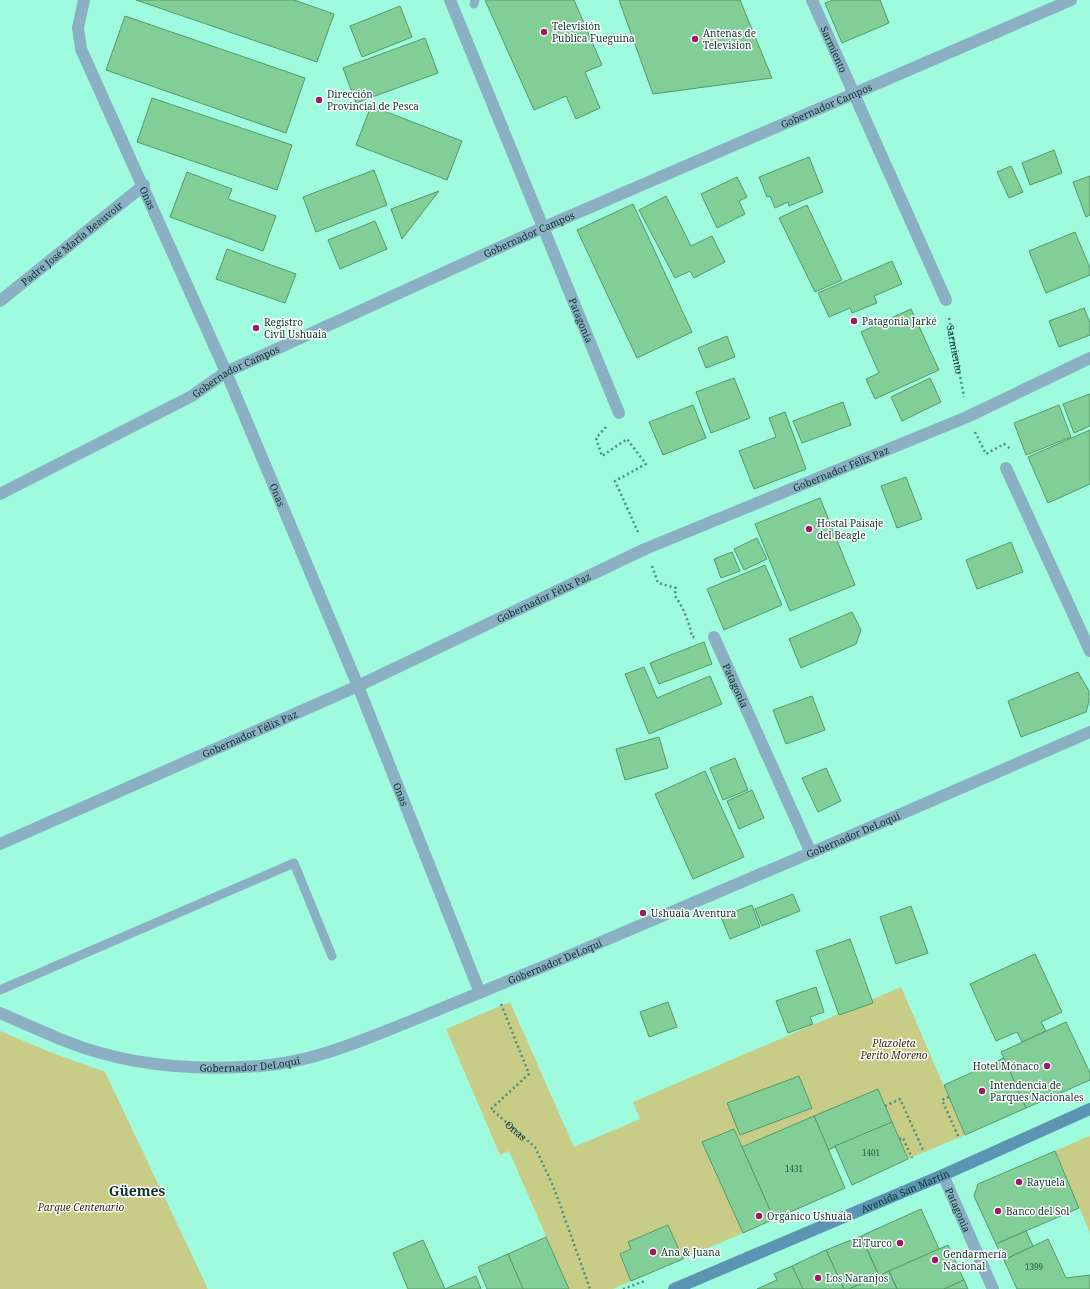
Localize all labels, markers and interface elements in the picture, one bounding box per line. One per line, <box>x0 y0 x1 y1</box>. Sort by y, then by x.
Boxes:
place label: Televisión Publica Fueguina <box>552 19 635 45</box>
street label: Sarmiento <box>818 24 851 75</box>
place label: Antenas de Television <box>703 26 756 52</box>
marker: Televisión Publica Fueguina <box>539 27 549 37</box>
marker: Antenas de Television <box>690 34 700 44</box>
street label: Gobernador Campos <box>778 79 875 131</box>
place label: Dirección Provincial de Pesca <box>327 87 419 113</box>
marker: Dirección Provincial de Pesca <box>314 95 324 105</box>
street label: Onas <box>137 184 159 212</box>
street label: Padre José María Beauvoir <box>18 198 126 289</box>
street label: Gobernador Campos <box>481 208 577 261</box>
street label: Patagonia <box>566 296 597 345</box>
place label: Patagonia Jarké <box>862 314 937 328</box>
place label: Registro Civil Ushuaia <box>264 315 327 341</box>
marker: Patagonia Jarké <box>849 316 859 326</box>
marker: Registro Civil Ushuaia <box>251 323 261 333</box>
street label: Sarmiento <box>943 324 967 375</box>
street label: Gobernador Campos <box>189 341 282 401</box>
street label: Gobernador Félix Paz <box>791 443 891 495</box>
street label: Onas <box>266 481 289 509</box>
place label: Hostal Paisaje del Beagle <box>817 516 883 542</box>
marker: Hostal Paisaje del Beagle <box>804 524 814 534</box>
street label: Gobernador Félix Paz <box>494 569 593 626</box>
street label: Patagonia <box>720 661 752 710</box>
street label: Gobernador Félix Paz <box>200 707 300 761</box>
street label: Onas <box>390 780 412 808</box>
street label: Gobernador DeLoqui <box>804 808 903 861</box>
place label: Ushuaia Aventura <box>651 906 737 920</box>
marker: Ushuaia Aventura <box>638 908 648 918</box>
street label: Gobernador DeLoqui <box>506 935 605 987</box>
park label: Plazoleta Perito Moreno <box>859 1036 928 1062</box>
street label: Gobernador DeLoqui <box>199 1053 302 1075</box>
place label: Hotel Mónaco <box>973 1059 1039 1073</box>
marker: Hotel Mónaco <box>1042 1061 1052 1071</box>
place label: Intendencia de Parques Nacionales <box>990 1078 1084 1104</box>
marker: Intendencia de Parques Nacionales <box>977 1086 987 1096</box>
street label: Onas <box>502 1117 530 1144</box>
house number: 1401 <box>862 1147 880 1158</box>
house number: 1431 <box>785 1163 803 1174</box>
street label: Avenida San Martín <box>859 1166 952 1216</box>
place label: Rayuela <box>1027 1175 1065 1189</box>
marker: Rayuela <box>1014 1177 1024 1187</box>
district label: Güemes <box>109 1181 166 1200</box>
street label: Patagonia <box>942 1185 974 1235</box>
park label: Parque Centenario <box>37 1200 125 1214</box>
place label: Banco del Sol <box>1006 1204 1069 1218</box>
marker: Banco del Sol <box>993 1206 1003 1216</box>
place label: Orgánico Ushuaia <box>767 1209 852 1223</box>
marker: Orgánico Ushuaia <box>754 1211 764 1221</box>
place label: El Turco <box>852 1236 892 1250</box>
marker: El Turco <box>895 1238 905 1248</box>
place label: Ana & Juana <box>661 1245 721 1259</box>
marker: Ana & Juana <box>648 1247 658 1257</box>
place label: Gendarmería Nacional <box>943 1247 1007 1273</box>
marker: Gendarmería Nacional <box>930 1255 940 1265</box>
house number: 1399 <box>1025 1261 1043 1272</box>
place label: Los Naranjos <box>826 1271 889 1285</box>
marker: Los Naranjos <box>813 1273 823 1283</box>

